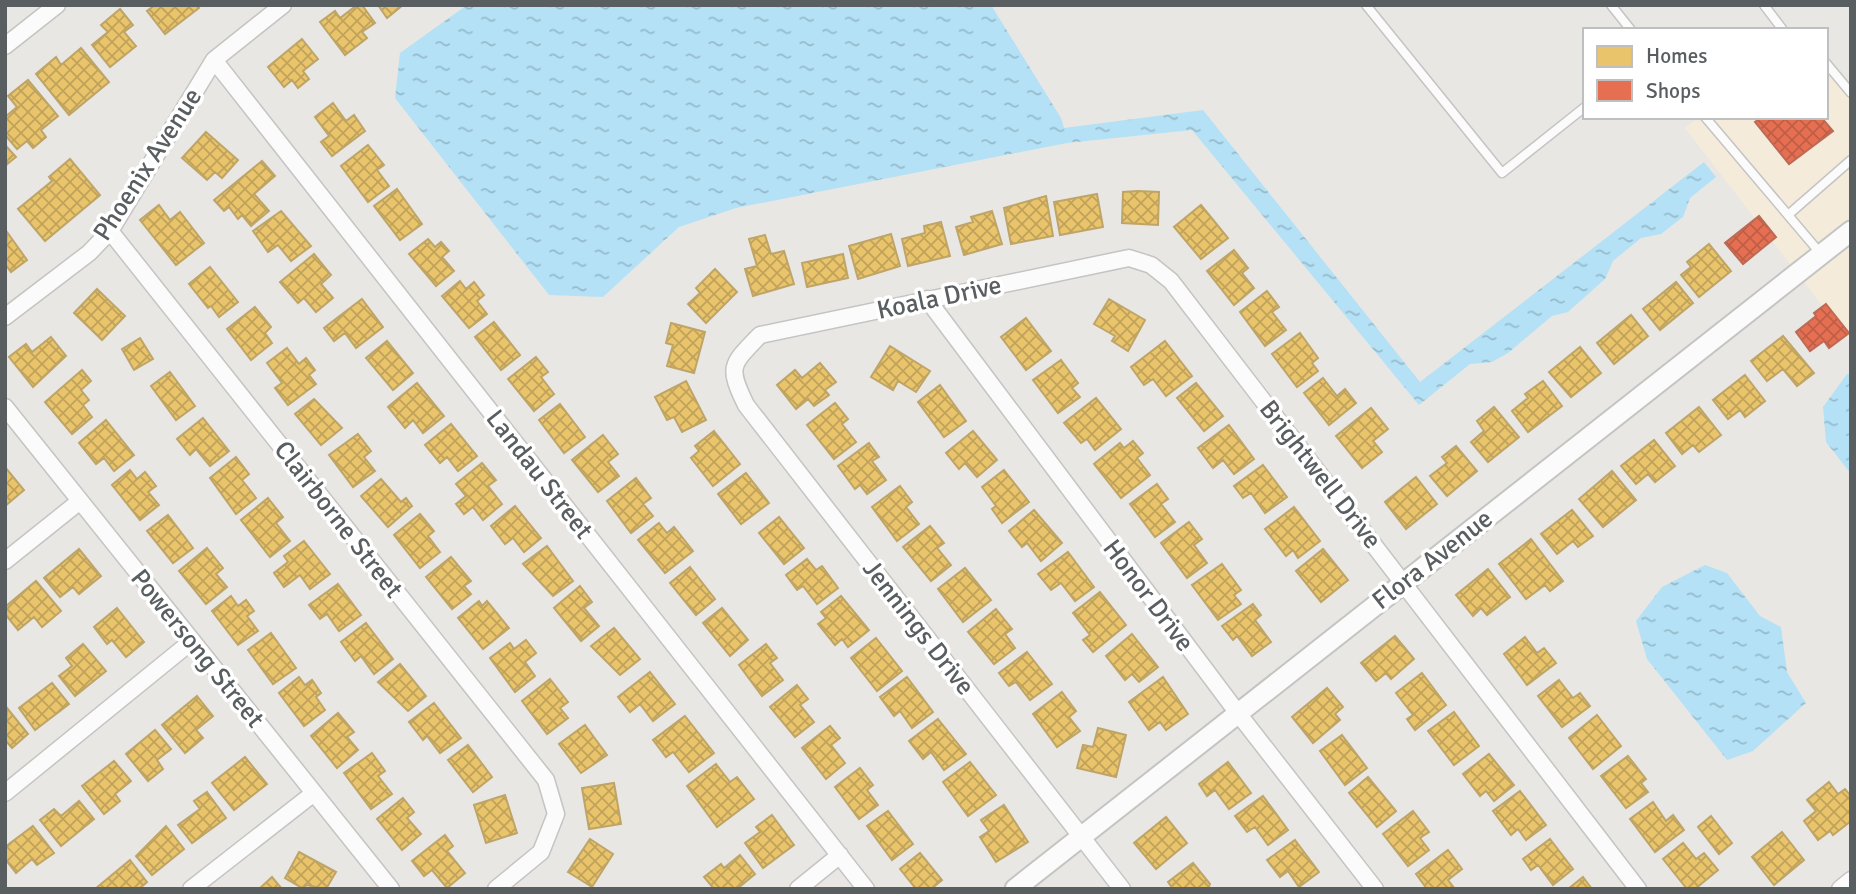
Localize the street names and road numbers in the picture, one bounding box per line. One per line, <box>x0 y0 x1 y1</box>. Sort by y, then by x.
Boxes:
street label: Phoenix Avenue <box>87 82 209 247</box>
street label: Koala Drive <box>874 269 1004 327</box>
street label: Brightwell Drive <box>1252 394 1388 555</box>
street label: Landau Street <box>479 404 600 546</box>
street label: Clairborne Street <box>267 435 410 605</box>
street label: Flora Avenue <box>1366 503 1499 617</box>
street label: Honor Drive <box>1096 533 1201 658</box>
street label: Jennings Drive <box>855 553 981 702</box>
street label: Powersong Street <box>124 563 271 734</box>

